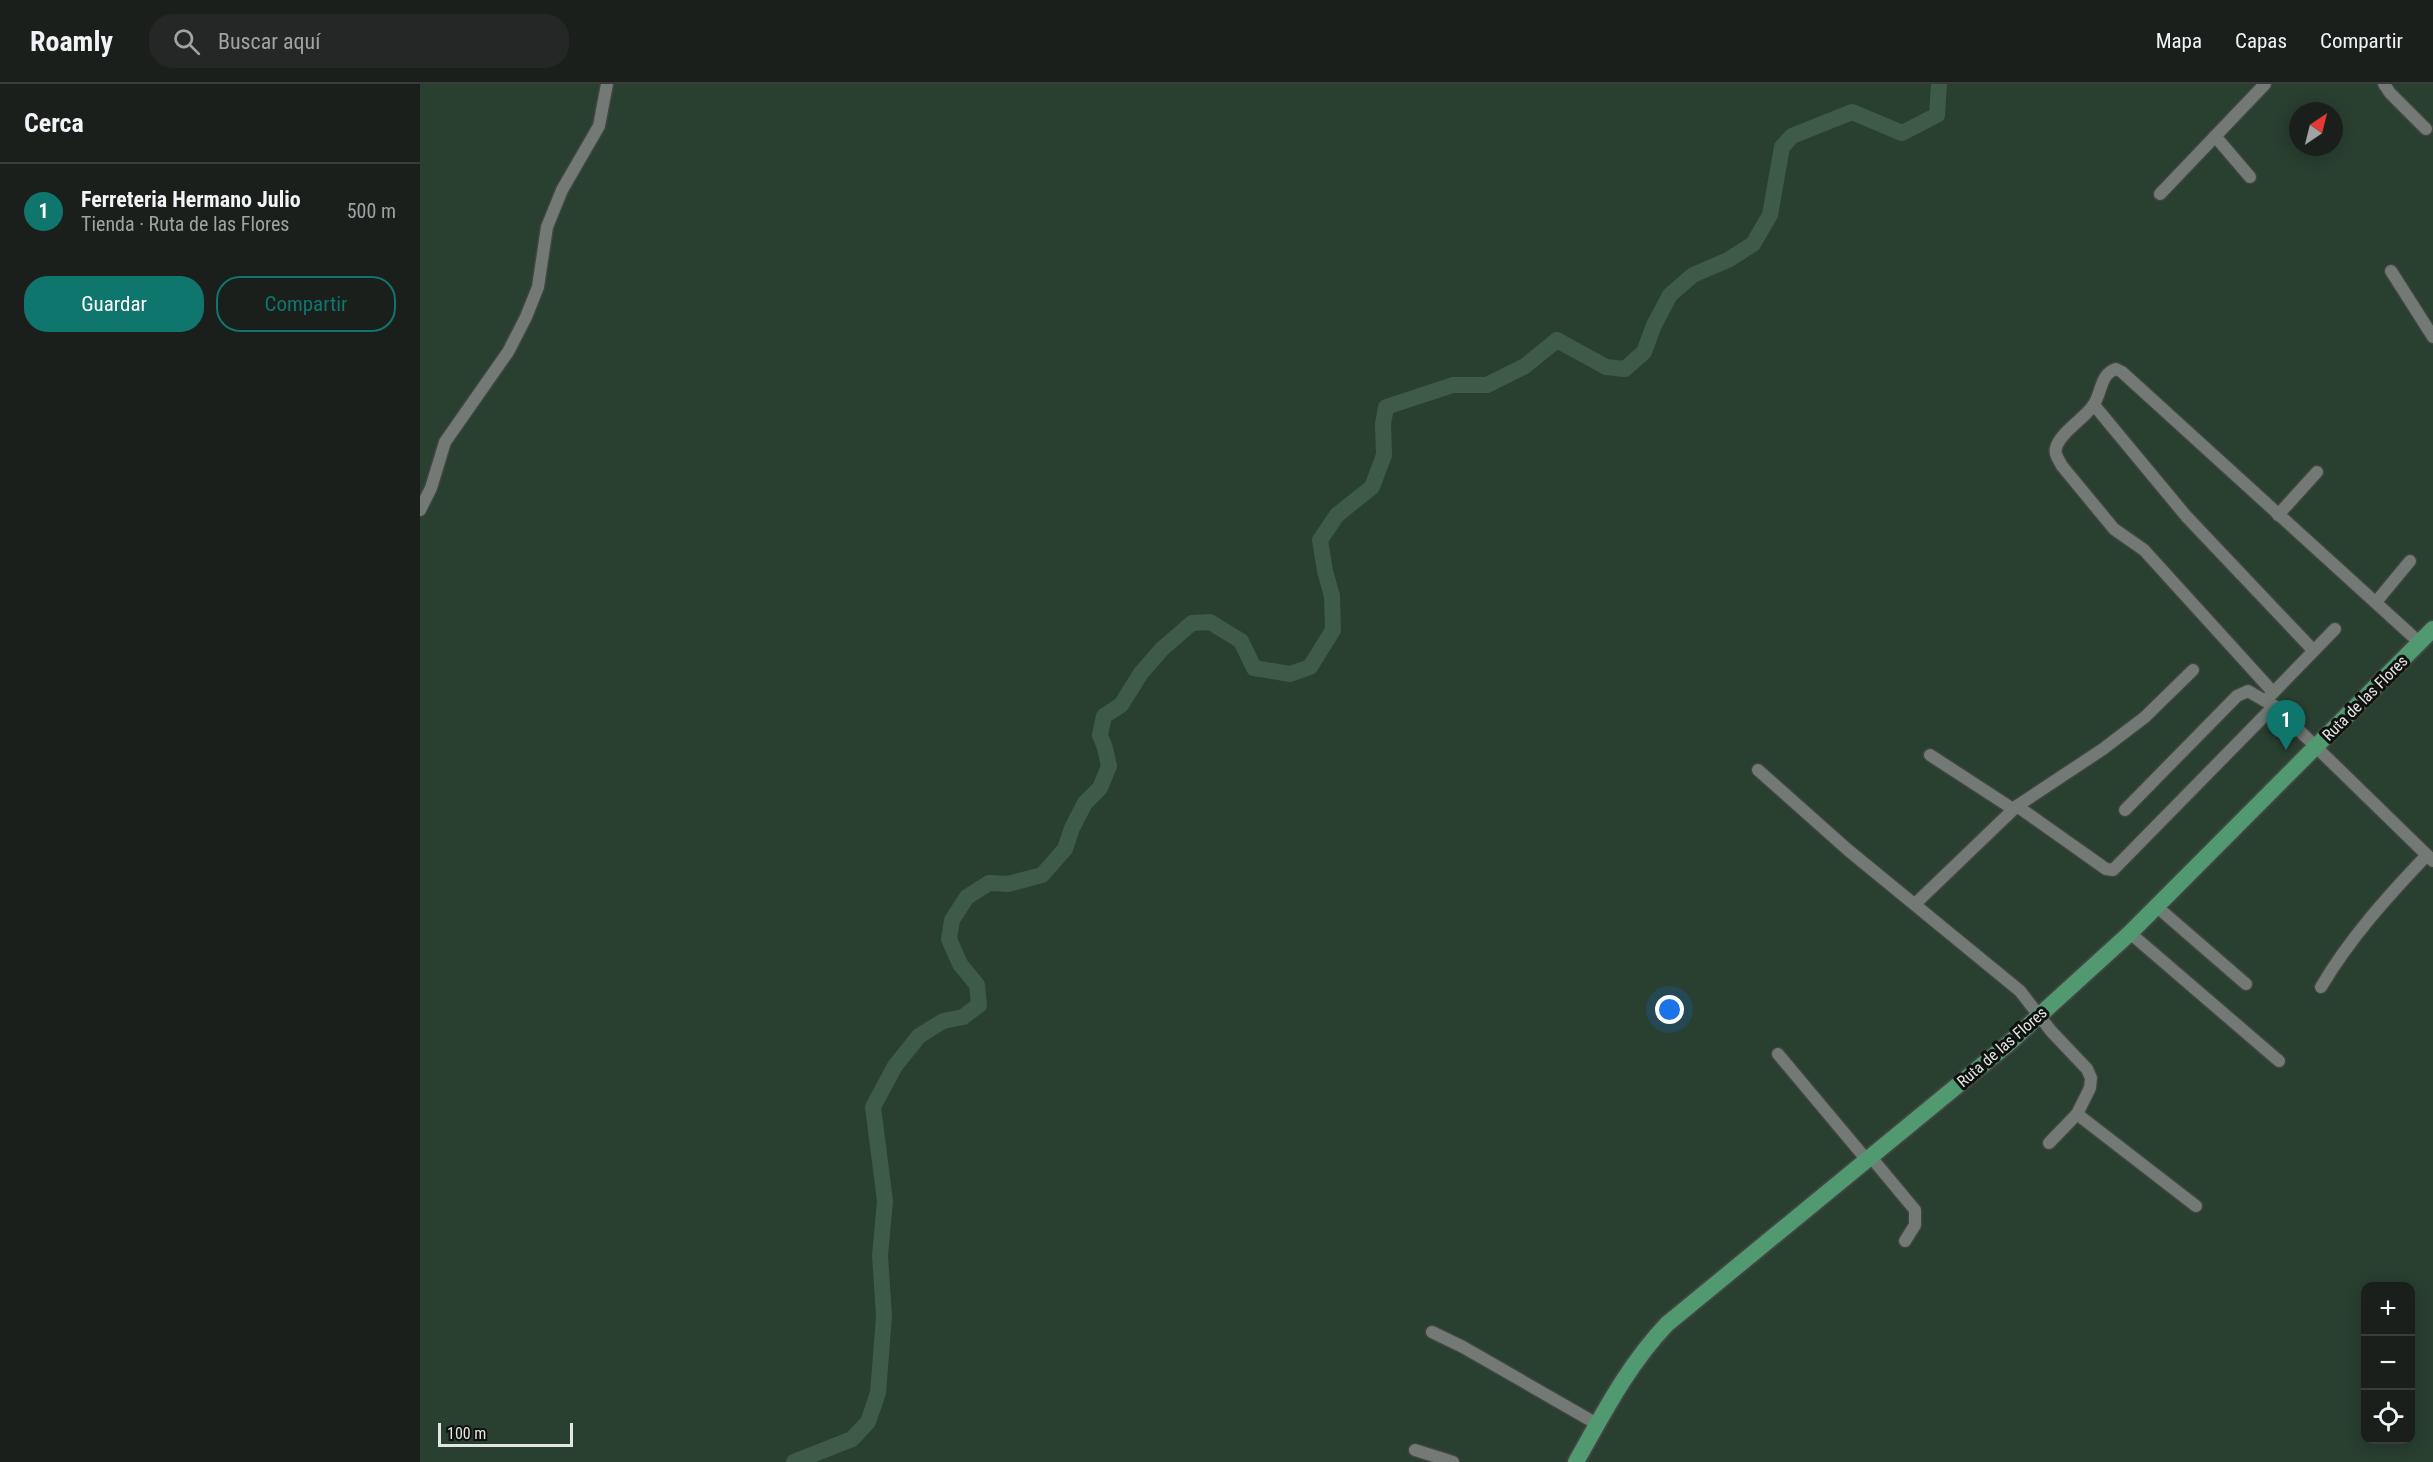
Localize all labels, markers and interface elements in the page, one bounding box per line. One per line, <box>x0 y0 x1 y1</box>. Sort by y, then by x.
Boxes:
search box <box>149 14 569 68</box>
text: Roamly <box>30 25 113 58</box>
icon: search <box>170 25 203 58</box>
text: Buscar aquí <box>218 29 320 54</box>
text: Mapa <box>2156 29 2202 53</box>
text: Capas <box>2235 29 2287 53</box>
text: Compartir <box>2320 29 2403 53</box>
north arrow <box>2289 102 2343 156</box>
text: Cerca <box>24 108 84 138</box>
text: Ferreteria Hermano Julio <box>81 187 301 212</box>
text: 1 <box>38 199 49 223</box>
text: 500 m <box>347 199 396 223</box>
text: Tienda · Ruta de las Flores <box>81 212 289 236</box>
button: Guardar <box>24 276 204 332</box>
button: Compartir <box>216 276 396 332</box>
street label: Ruta de las Flores <box>2318 651 2412 745</box>
pin: 1 <box>2266 700 2306 750</box>
your location <box>1655 995 1684 1024</box>
street label: Ruta de las Flores <box>1953 1003 2051 1091</box>
map controls <box>2361 1282 2415 1444</box>
button: + <box>2361 1282 2415 1336</box>
button: − <box>2361 1336 2415 1390</box>
button: locate <box>2361 1390 2415 1444</box>
scale bar <box>438 1420 573 1448</box>
text: 100 m <box>447 1424 486 1443</box>

